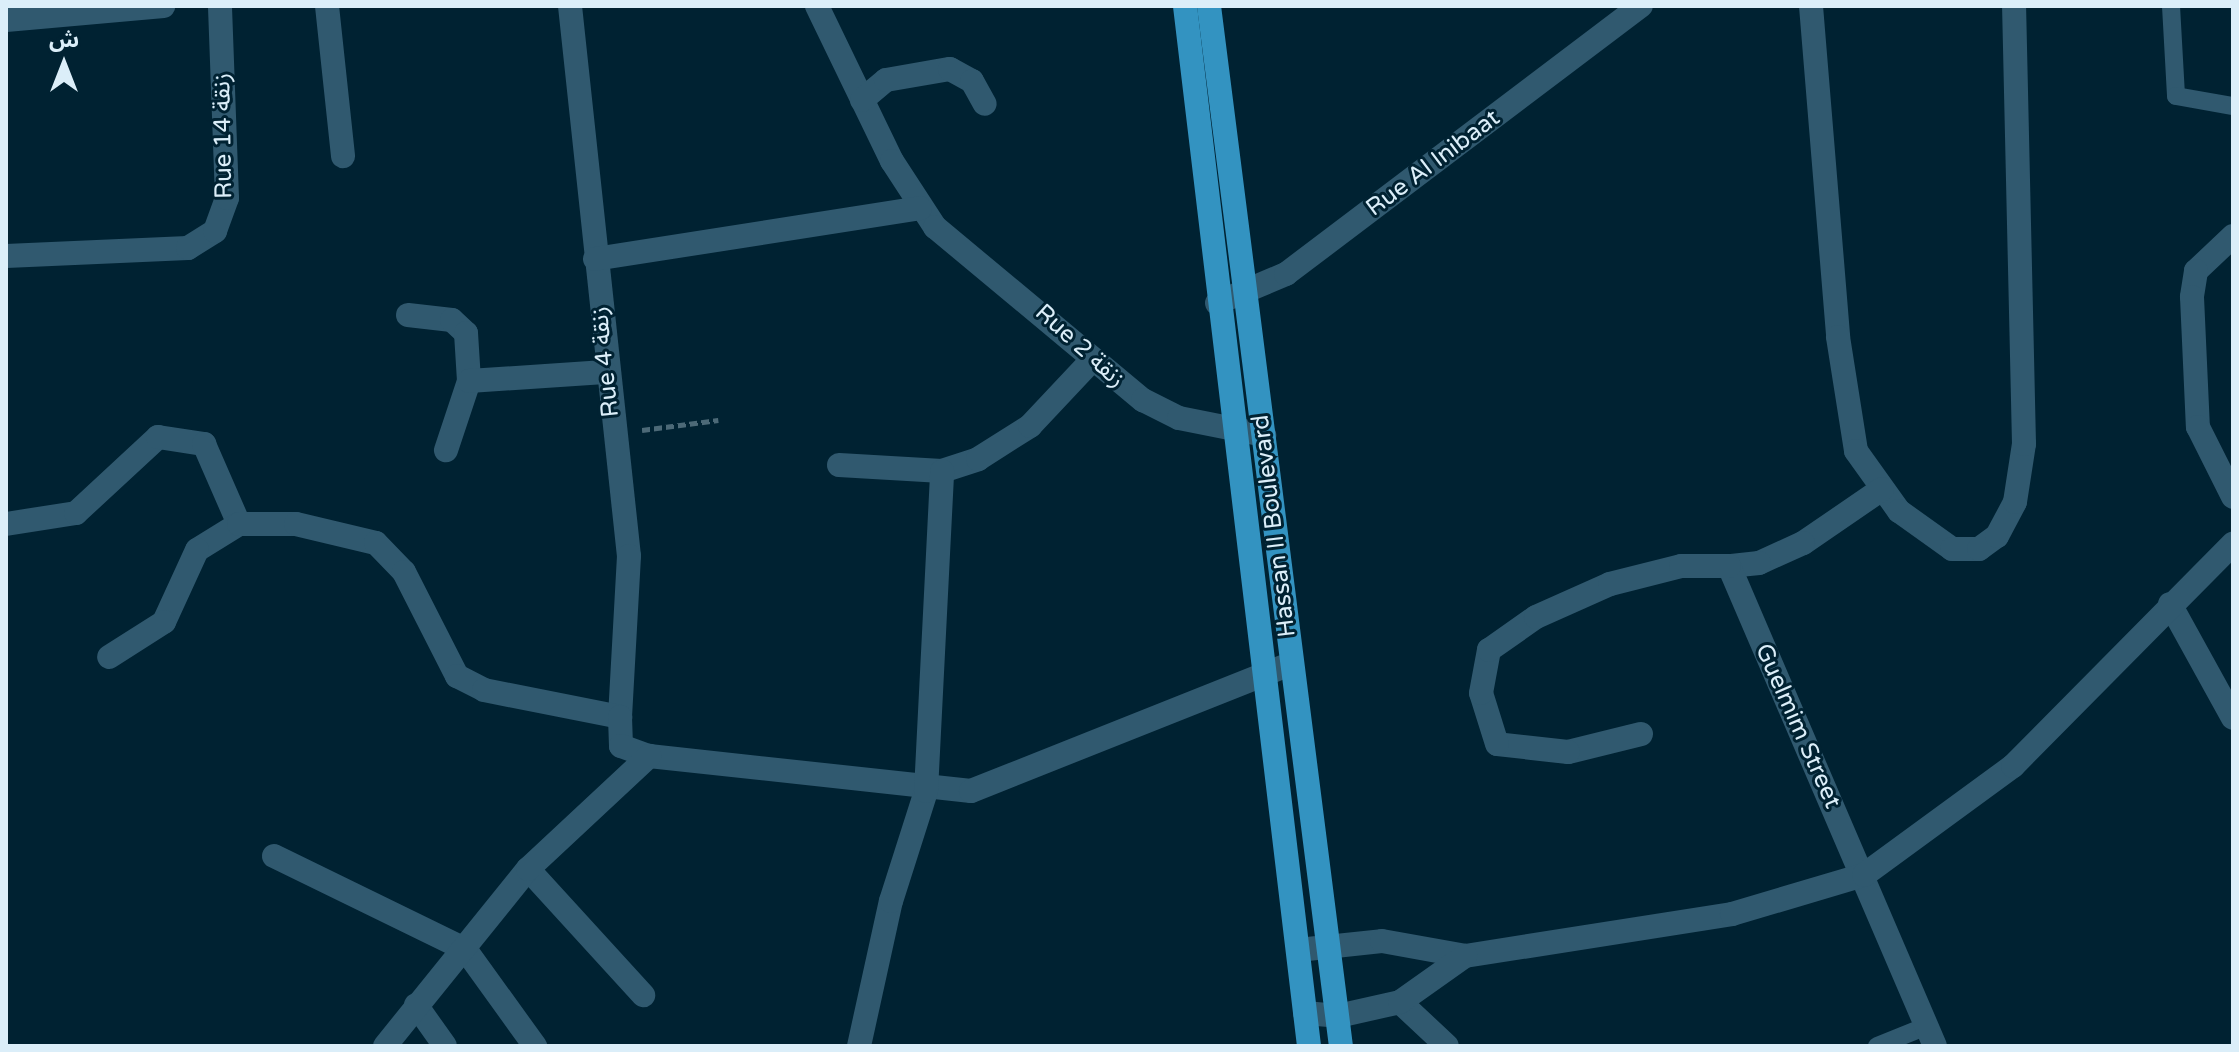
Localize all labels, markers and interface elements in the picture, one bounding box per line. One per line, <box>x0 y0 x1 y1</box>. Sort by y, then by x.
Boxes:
north arrow <box>24 24 104 104</box>
text: ش <box>49 27 79 53</box>
street label: Rue 14 زنقة <box>208 73 238 199</box>
street label: Rue Al Inibaat <box>1361 103 1505 223</box>
street label: Rue 2 زنقة <box>1029 298 1131 394</box>
street label: Rue 4 زنقة <box>585 305 625 419</box>
street label: Hassan II Boulevard <box>1246 413 1302 639</box>
street label: Guelmim Street <box>1749 639 1847 813</box>

